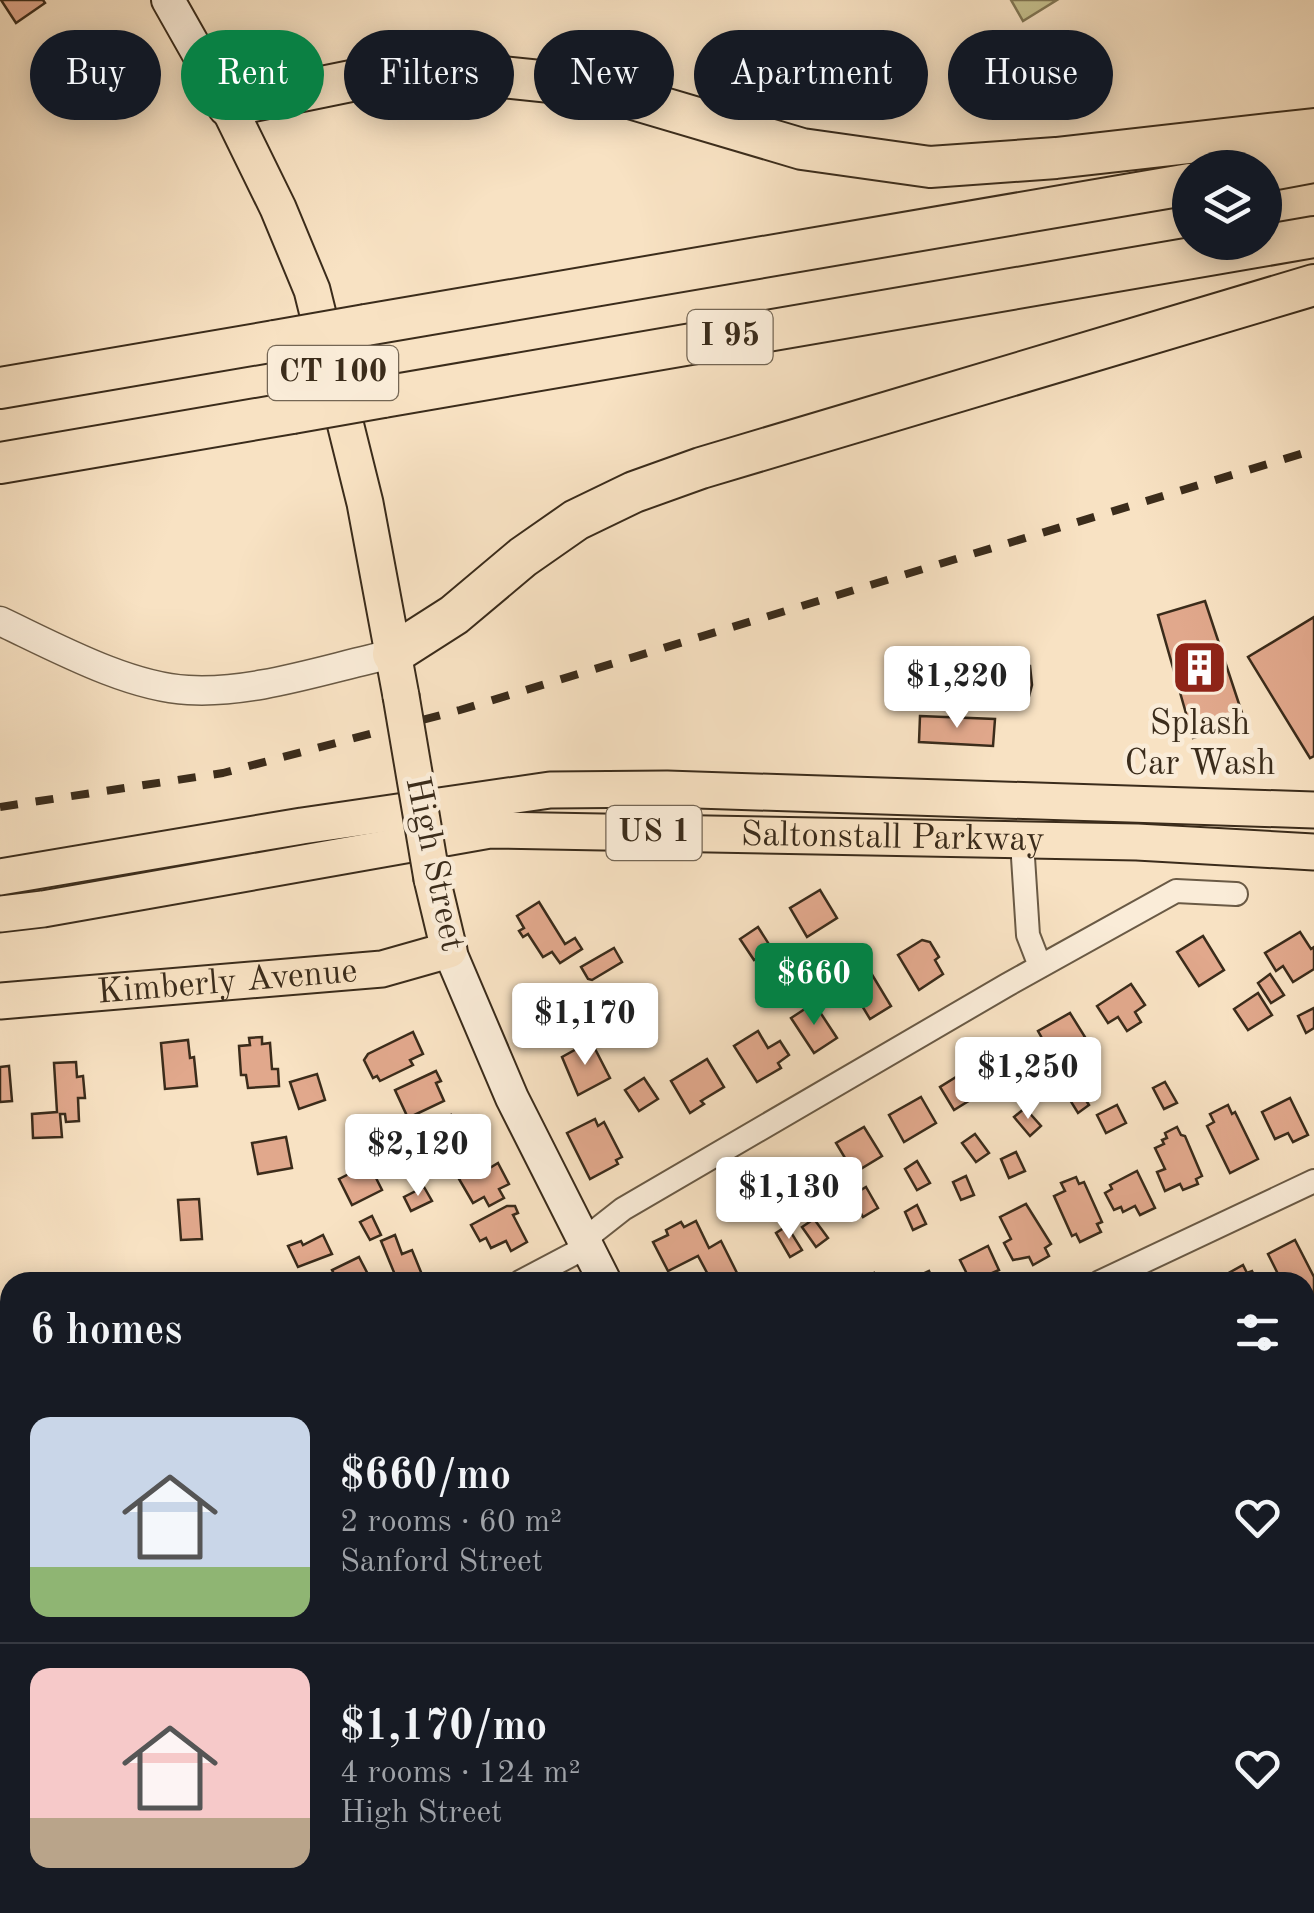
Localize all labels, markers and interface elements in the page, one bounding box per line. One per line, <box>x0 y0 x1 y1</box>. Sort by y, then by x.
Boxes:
chip: Buy <box>30 30 161 120</box>
chip: Rent <box>181 30 324 120</box>
chip: Filters <box>344 30 514 120</box>
chip: New <box>534 30 674 120</box>
chip: Apartment <box>694 30 928 120</box>
chip: House <box>948 30 1113 120</box>
map controls <box>1172 150 1282 260</box>
button: layers <box>1172 150 1282 260</box>
road number: I 95 <box>688 310 772 364</box>
road number: CT 100 <box>268 346 398 400</box>
building icon: Splash Car Wash <box>1170 638 1230 698</box>
pin: $1,220 <box>876 646 1038 731</box>
text: $1,220 <box>906 662 1008 694</box>
place label: Splash Car Wash <box>1125 707 1276 782</box>
street label: High Street <box>398 774 470 954</box>
road number: US 1 <box>606 806 702 860</box>
street label: Saltonstall Parkway <box>740 817 1045 858</box>
pin: $660 <box>755 943 873 1028</box>
street label: Kimberly Avenue <box>96 954 359 1010</box>
text: $660 <box>777 959 851 991</box>
pin: $1,170 <box>504 983 666 1068</box>
text: $1,170 <box>534 999 636 1031</box>
pin: $1,250 <box>947 1037 1109 1122</box>
text: $1,250 <box>977 1053 1079 1085</box>
pin: $2,120 <box>337 1114 499 1199</box>
text: $2,120 <box>367 1130 469 1162</box>
pin: $1,130 <box>708 1157 870 1242</box>
text: $1,130 <box>738 1173 840 1205</box>
icon: filters <box>1230 1305 1285 1360</box>
text: 6 homes <box>30 1311 182 1353</box>
text: $660/mo <box>340 1456 511 1498</box>
icon: home <box>110 1457 230 1577</box>
icon: heart <box>1230 1490 1285 1545</box>
text: 2 rooms · 60 m² <box>340 1507 562 1539</box>
text: Sanford Street <box>340 1547 543 1579</box>
text: $1,170/mo <box>340 1707 547 1749</box>
icon: home <box>110 1708 230 1828</box>
icon: heart <box>1230 1741 1285 1796</box>
text: 4 rooms · 124 m² <box>340 1758 581 1790</box>
text: High Street <box>340 1798 502 1830</box>

